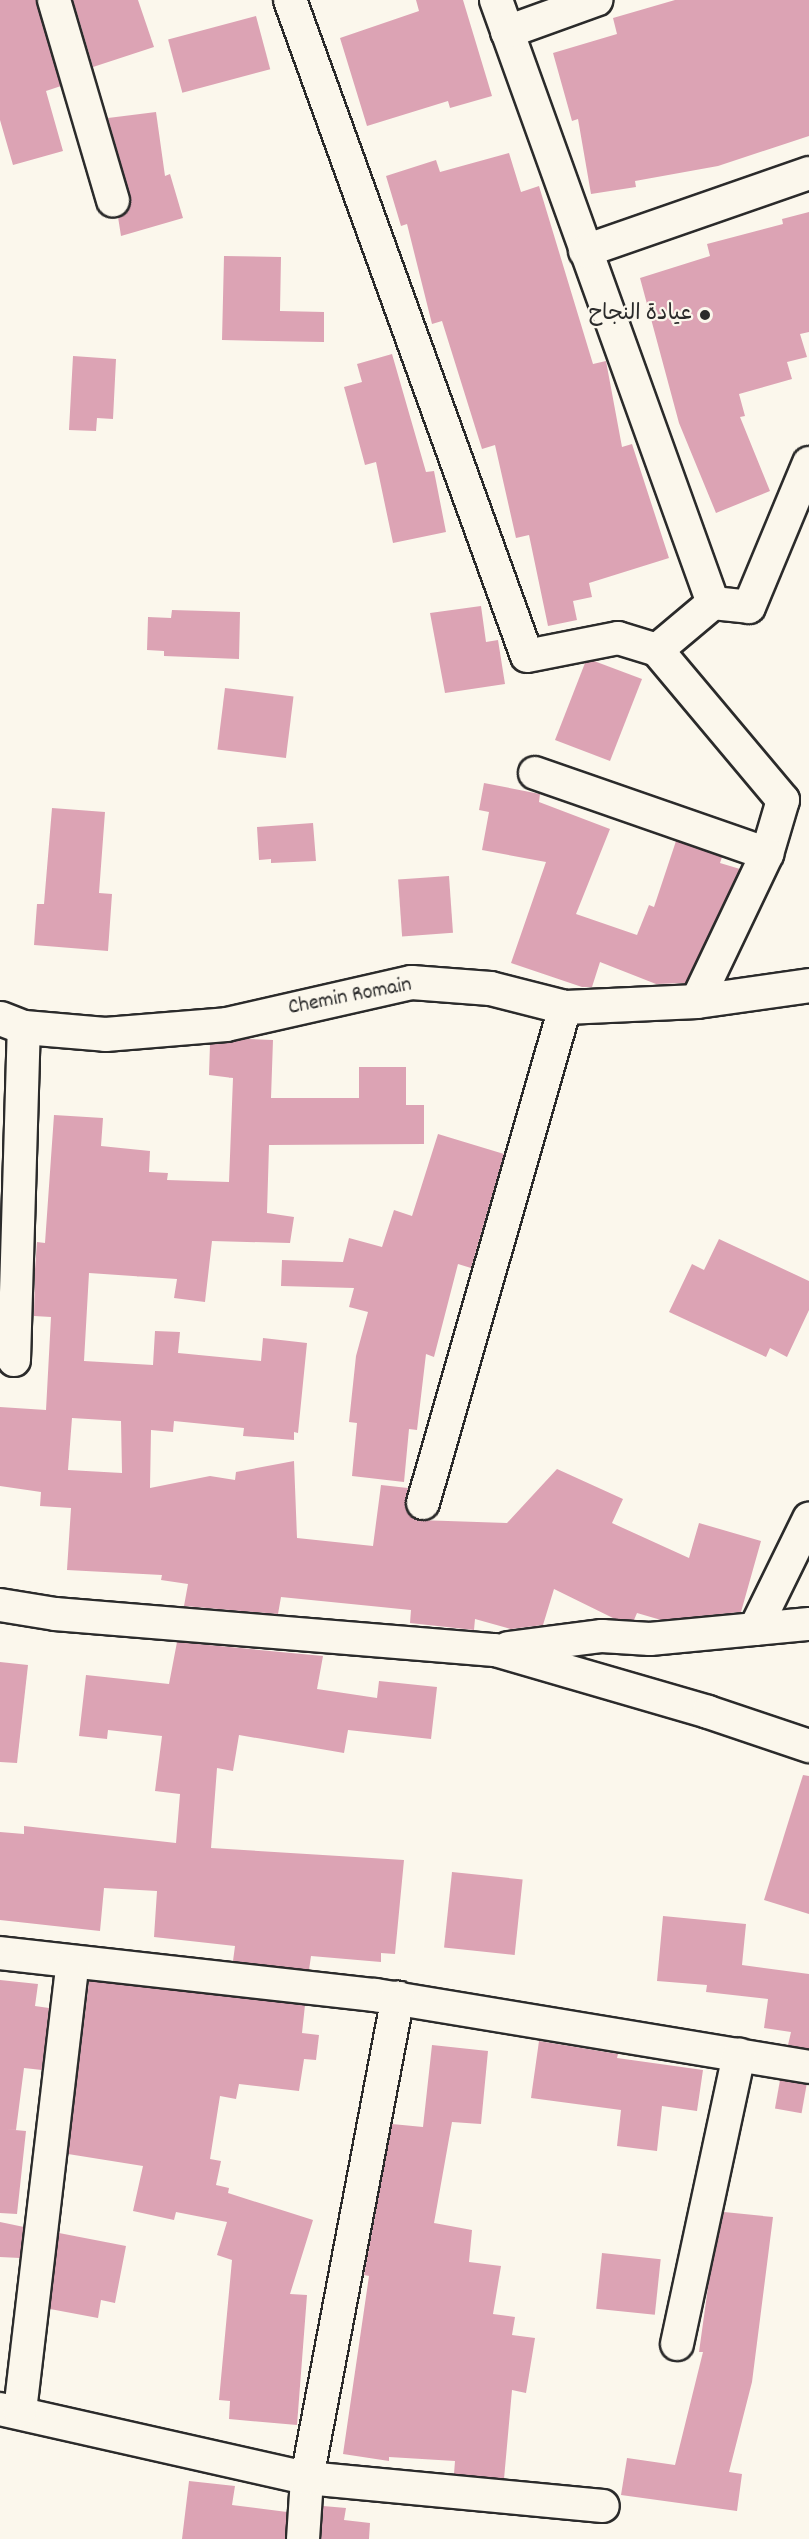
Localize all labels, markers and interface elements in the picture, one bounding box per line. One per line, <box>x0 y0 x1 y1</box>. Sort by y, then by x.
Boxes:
place label: عيادة النجاح <box>589 302 692 328</box>
marker: عيادة النجاح <box>696 306 714 324</box>
street label: Chemin Romain <box>286 972 414 1022</box>

